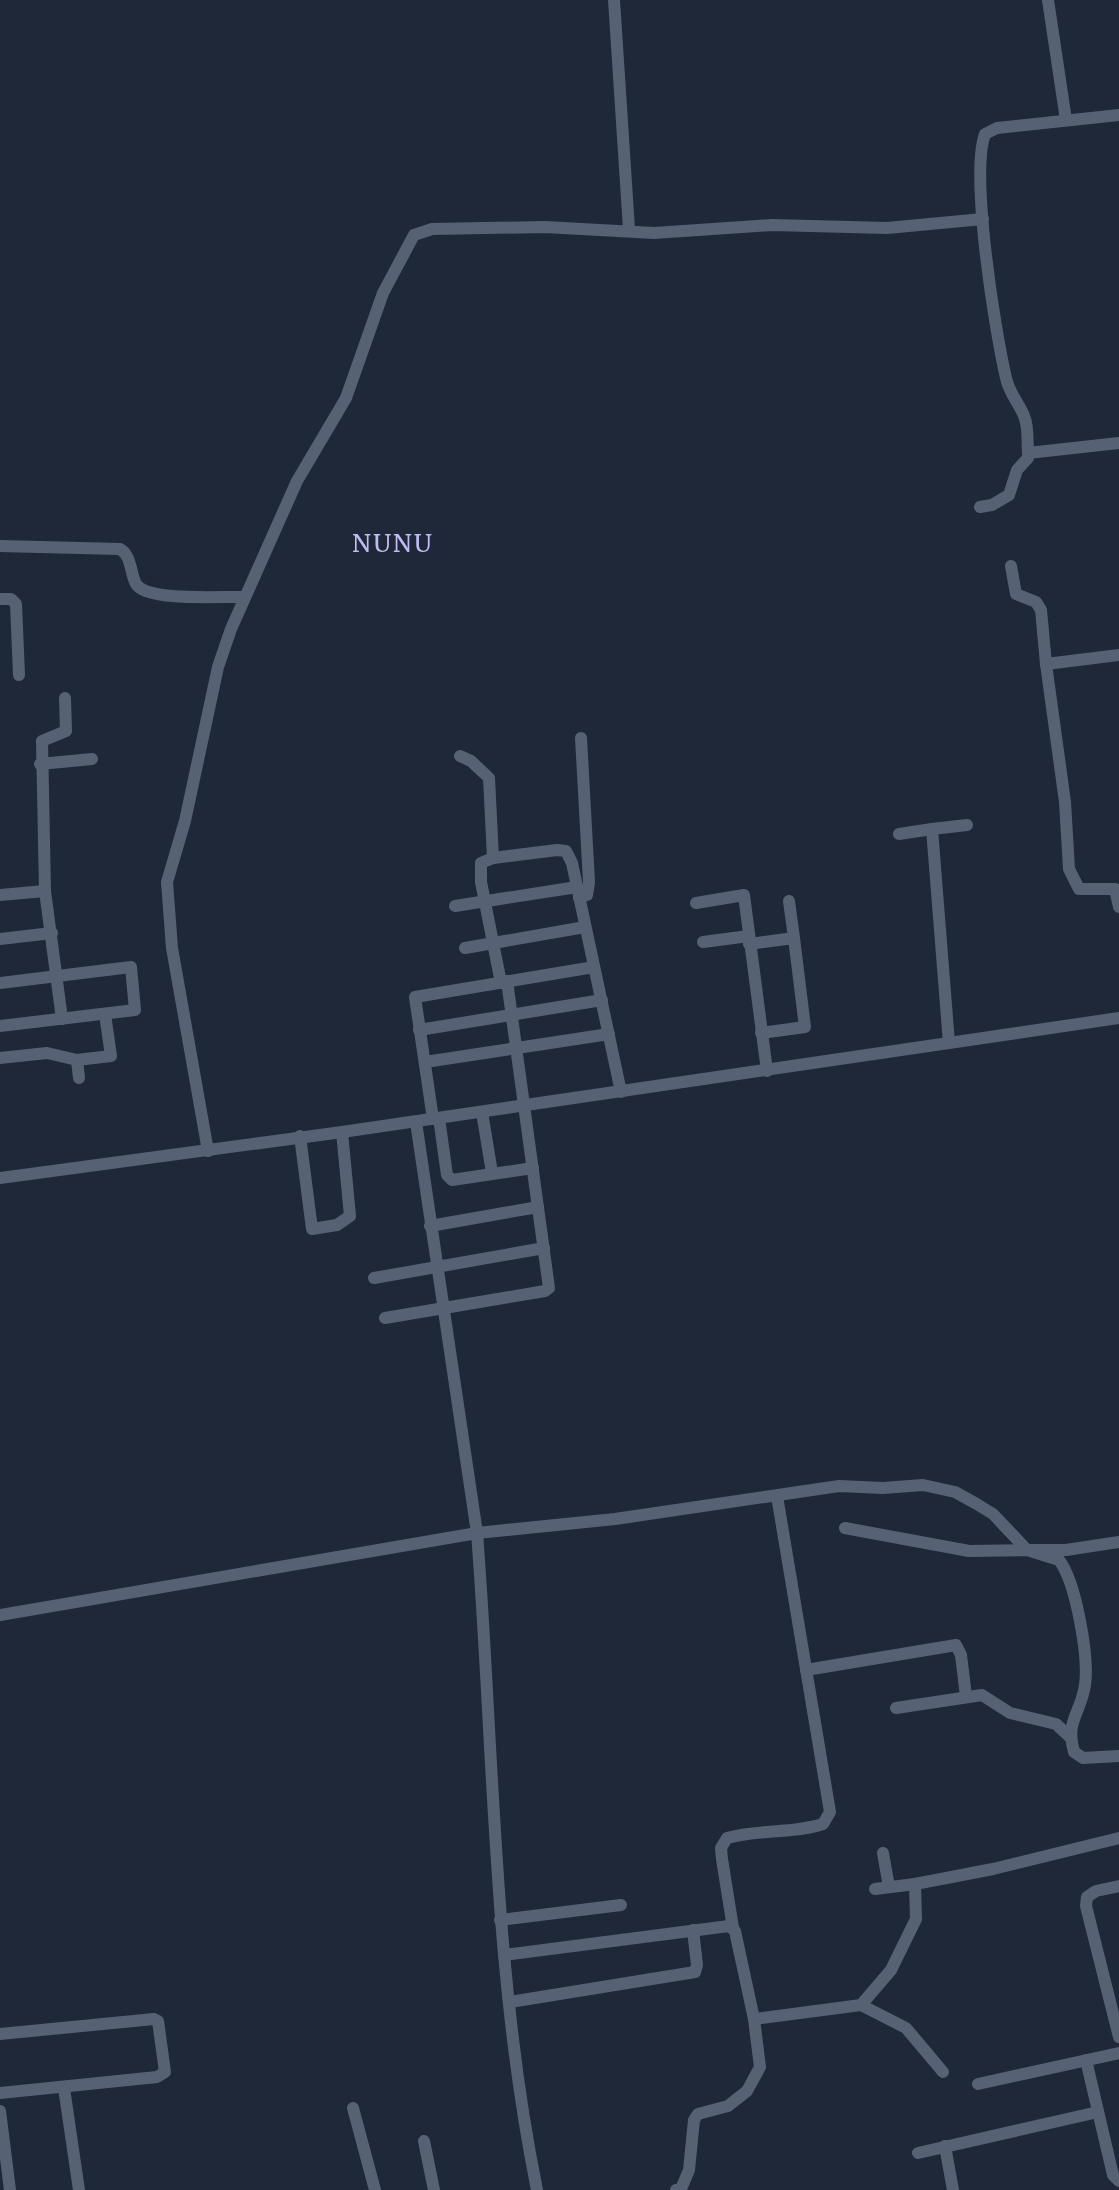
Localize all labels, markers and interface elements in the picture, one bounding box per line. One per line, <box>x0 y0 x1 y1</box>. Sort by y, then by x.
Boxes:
district label: NUNU <box>352 528 434 559</box>

